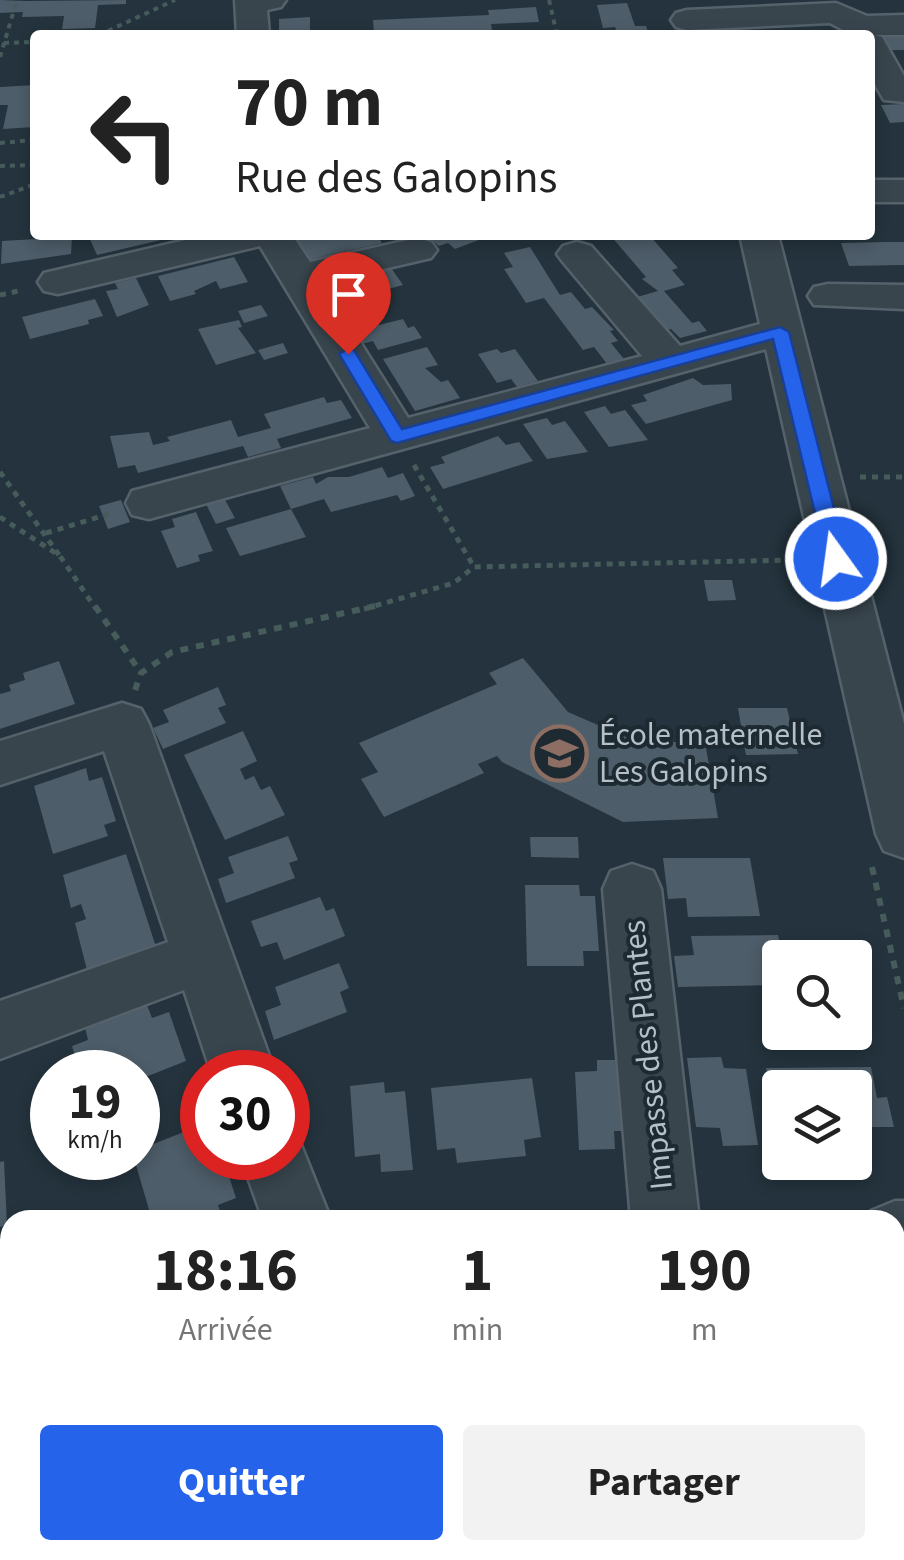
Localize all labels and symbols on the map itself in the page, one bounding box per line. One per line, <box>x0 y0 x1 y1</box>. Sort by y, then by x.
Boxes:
pin <box>306 252 391 355</box>
position arrow <box>784 507 888 611</box>
place label: École maternelle Les Galopins <box>599 712 822 795</box>
school or university icon: École maternelle Les Galopins <box>530 723 590 783</box>
street label: Impasse des Plantes <box>611 918 685 1192</box>
speed limit sign: 30 <box>180 1050 310 1180</box>

